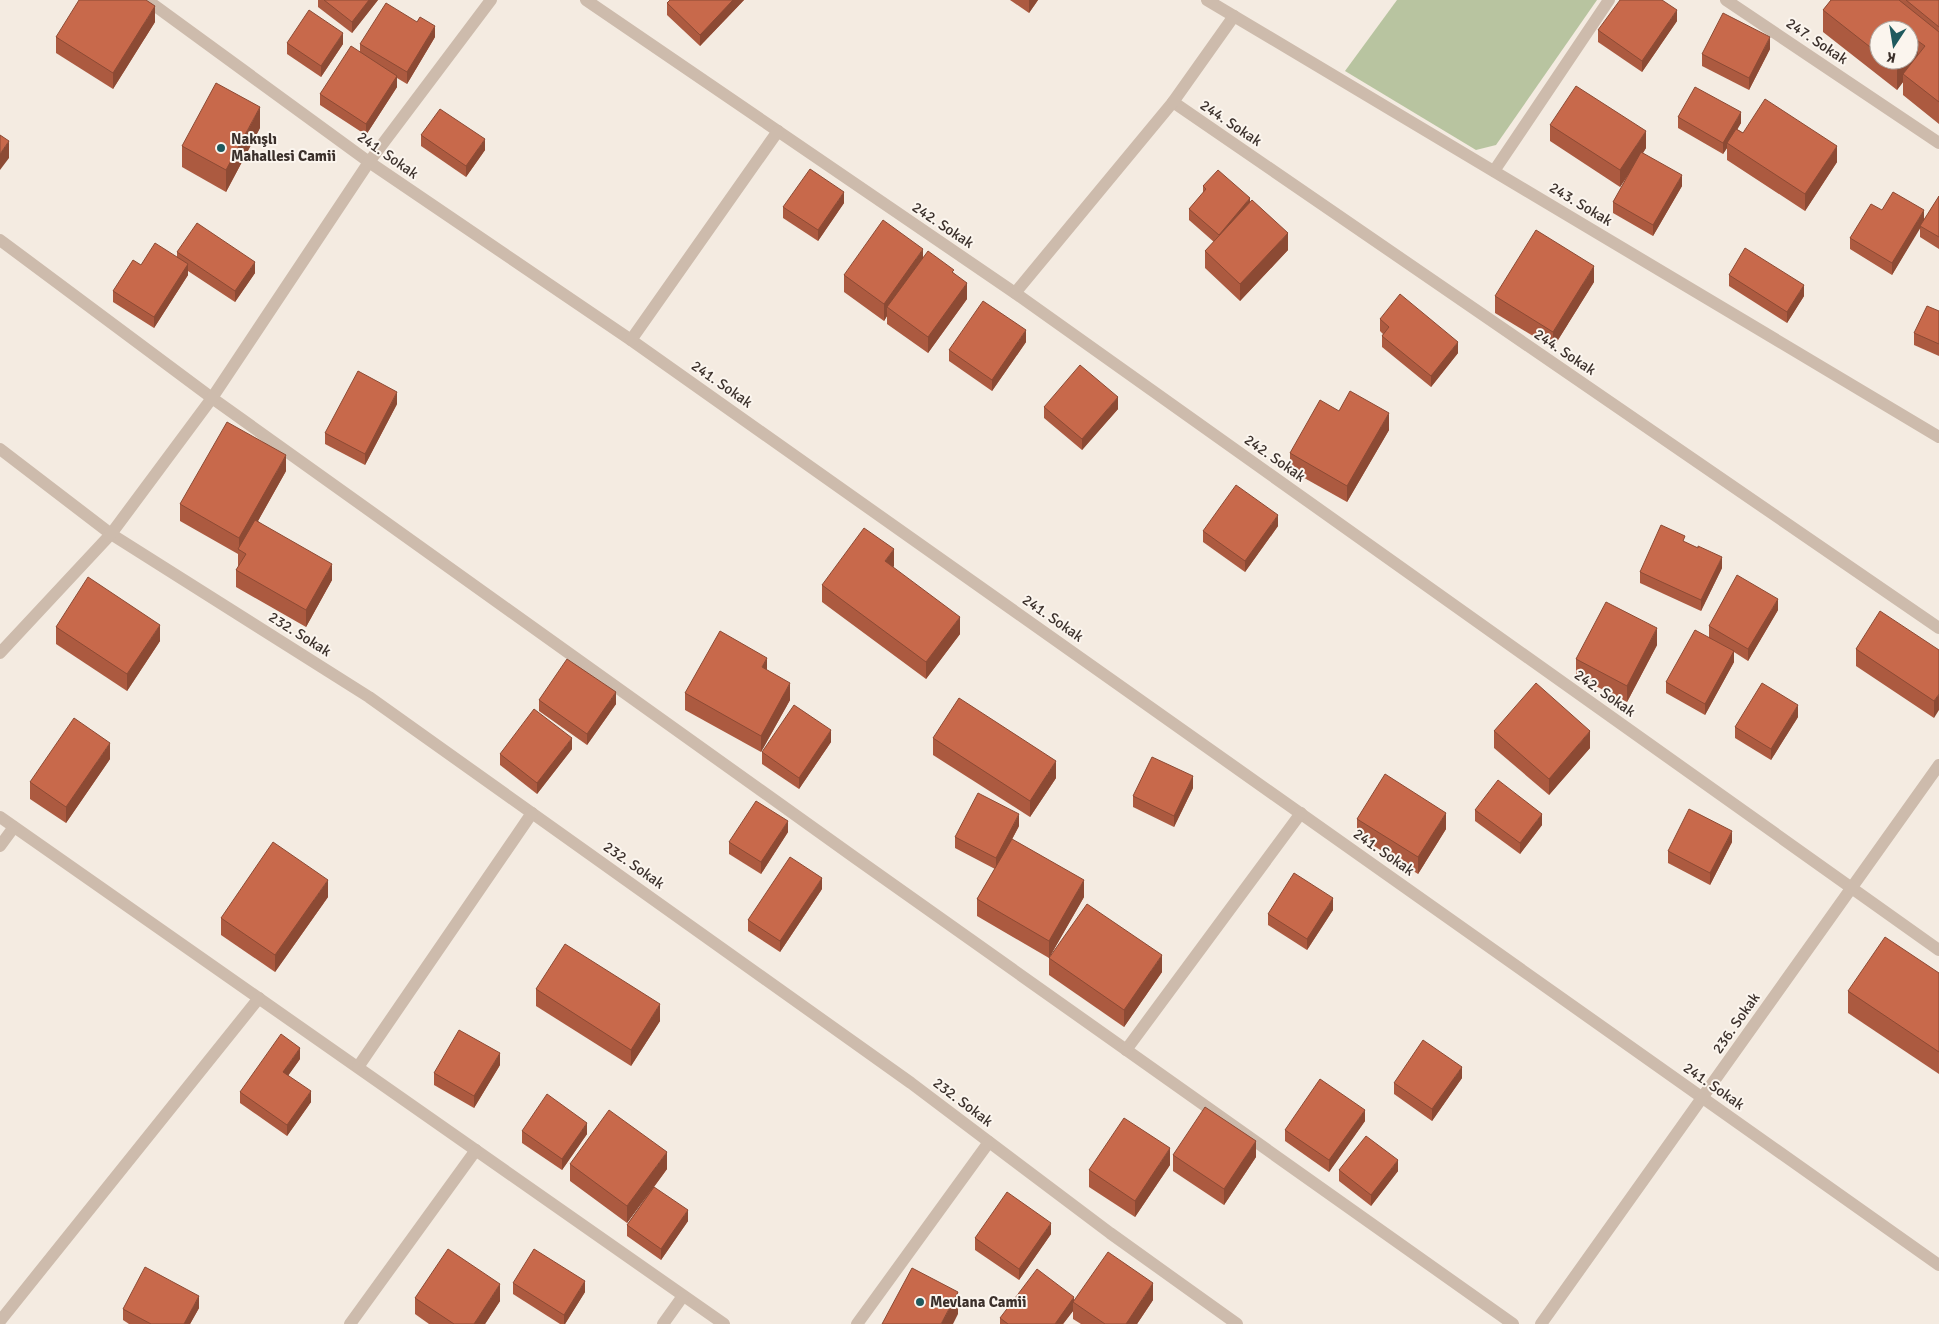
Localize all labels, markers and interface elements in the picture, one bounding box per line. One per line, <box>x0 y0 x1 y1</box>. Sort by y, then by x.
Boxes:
street label: 247. Sokak <box>1783 14 1852 68</box>
north arrow <box>1869 20 1919 70</box>
text: K <box>1885 48 1897 66</box>
street label: 244. Sokak <box>1197 96 1266 150</box>
street label: 241. Sokak <box>354 127 422 183</box>
place label: Nakışlı Mahallesi Camii <box>231 130 336 165</box>
marker: Nakışlı Mahallesi Camii <box>215 142 227 154</box>
street label: 243. Sokak <box>1546 178 1616 230</box>
street label: 242. Sokak <box>909 198 978 252</box>
street label: 244. Sokak <box>1531 325 1600 379</box>
street label: 241. Sokak <box>688 356 756 412</box>
street label: 242. Sokak <box>1241 430 1309 486</box>
street label: 241. Sokak <box>1019 590 1087 646</box>
street label: 232. Sokak <box>265 608 335 661</box>
street label: 242. Sokak <box>1571 665 1639 721</box>
street label: 241. Sokak <box>1350 824 1418 880</box>
street label: 232. Sokak <box>600 837 668 893</box>
street label: 236. Sokak <box>1708 989 1764 1057</box>
street label: 241. Sokak <box>1680 1058 1748 1114</box>
street label: 232. Sokak <box>930 1074 997 1131</box>
place label: Mevlana Camii <box>930 1293 1027 1311</box>
marker: Mevlana Camii <box>914 1296 926 1308</box>

